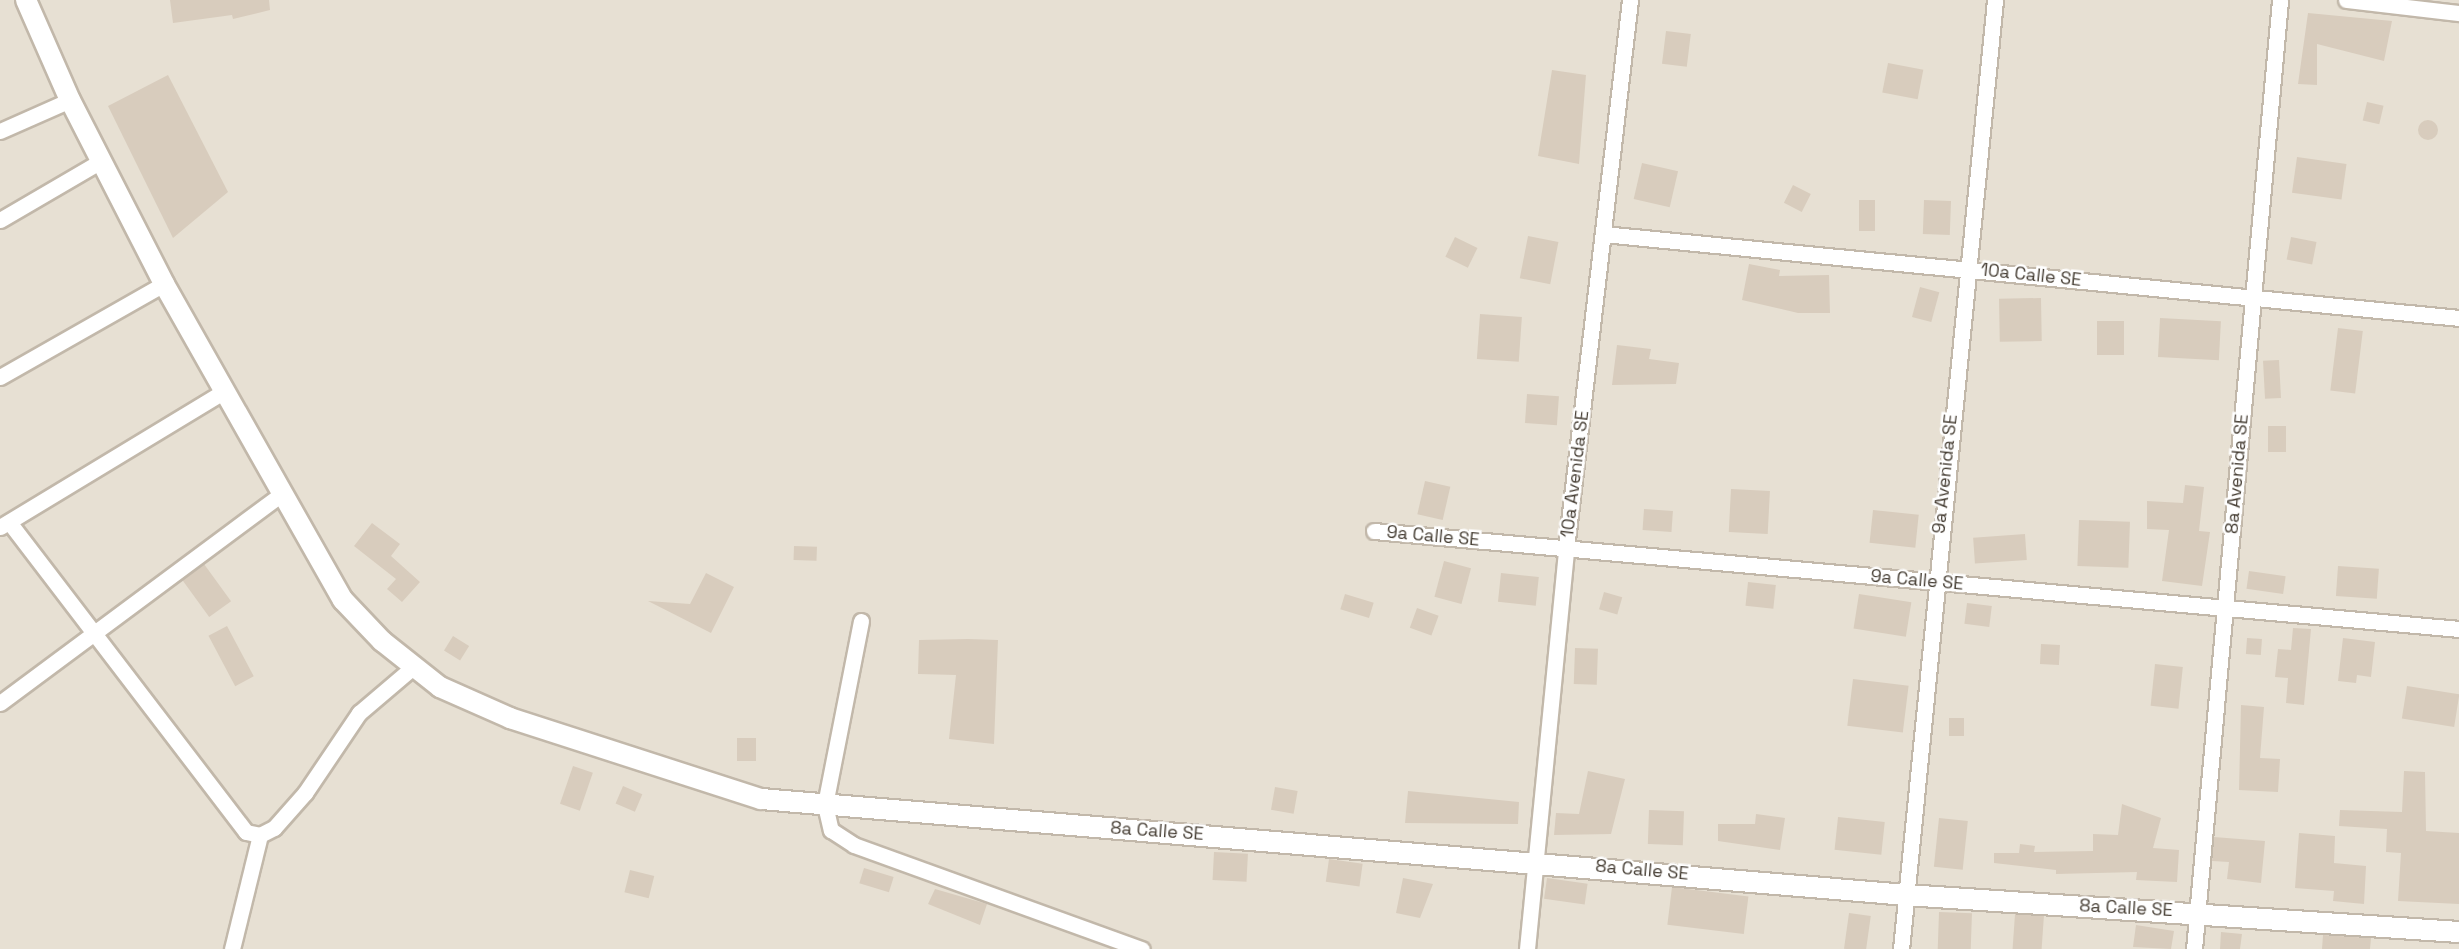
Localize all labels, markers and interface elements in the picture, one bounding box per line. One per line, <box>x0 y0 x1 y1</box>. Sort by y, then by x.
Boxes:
street label: 10a Calle SE <box>1980 259 2082 291</box>
street label: 10a Avenida SE <box>1556 409 1594 539</box>
street label: 9a Avenida SE <box>1928 413 1962 535</box>
street label: 8a Avenida SE <box>2221 413 2253 535</box>
street label: 9a Calle SE <box>1386 521 1480 551</box>
street label: 9a Calle SE <box>1870 565 1964 595</box>
street label: 8a Calle SE <box>1110 817 1204 845</box>
street label: 8a Calle SE <box>1595 855 1689 885</box>
street label: 8a Calle SE <box>2079 895 2173 921</box>

